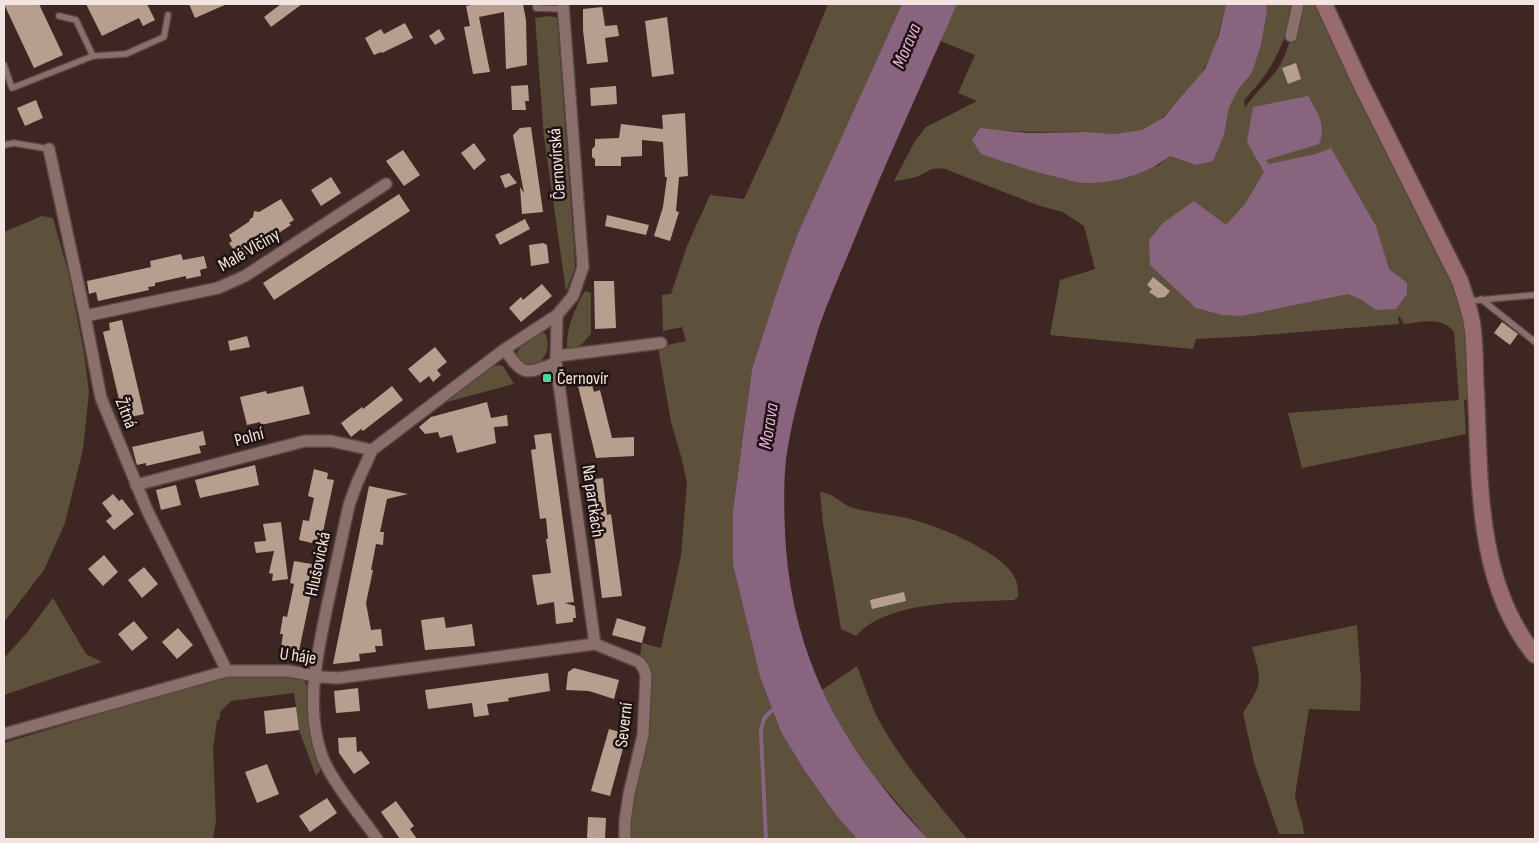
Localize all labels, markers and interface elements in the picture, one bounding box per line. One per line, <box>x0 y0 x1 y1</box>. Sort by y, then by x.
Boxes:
water label: Morava <box>887 20 927 72</box>
street label: Černovírská <box>544 128 570 200</box>
street label: Malé Vlčiny <box>214 224 284 276</box>
place label: Černovír <box>557 368 608 389</box>
marker: Černovír <box>541 372 553 384</box>
street label: Žitná <box>111 395 141 431</box>
water label: Morava <box>754 401 784 451</box>
street label: Polní <box>232 423 267 451</box>
street label: Na partkách <box>578 463 608 539</box>
street label: Hlušovická <box>301 530 335 598</box>
street label: U háje <box>278 643 318 669</box>
street label: Severní <box>611 701 637 749</box>

